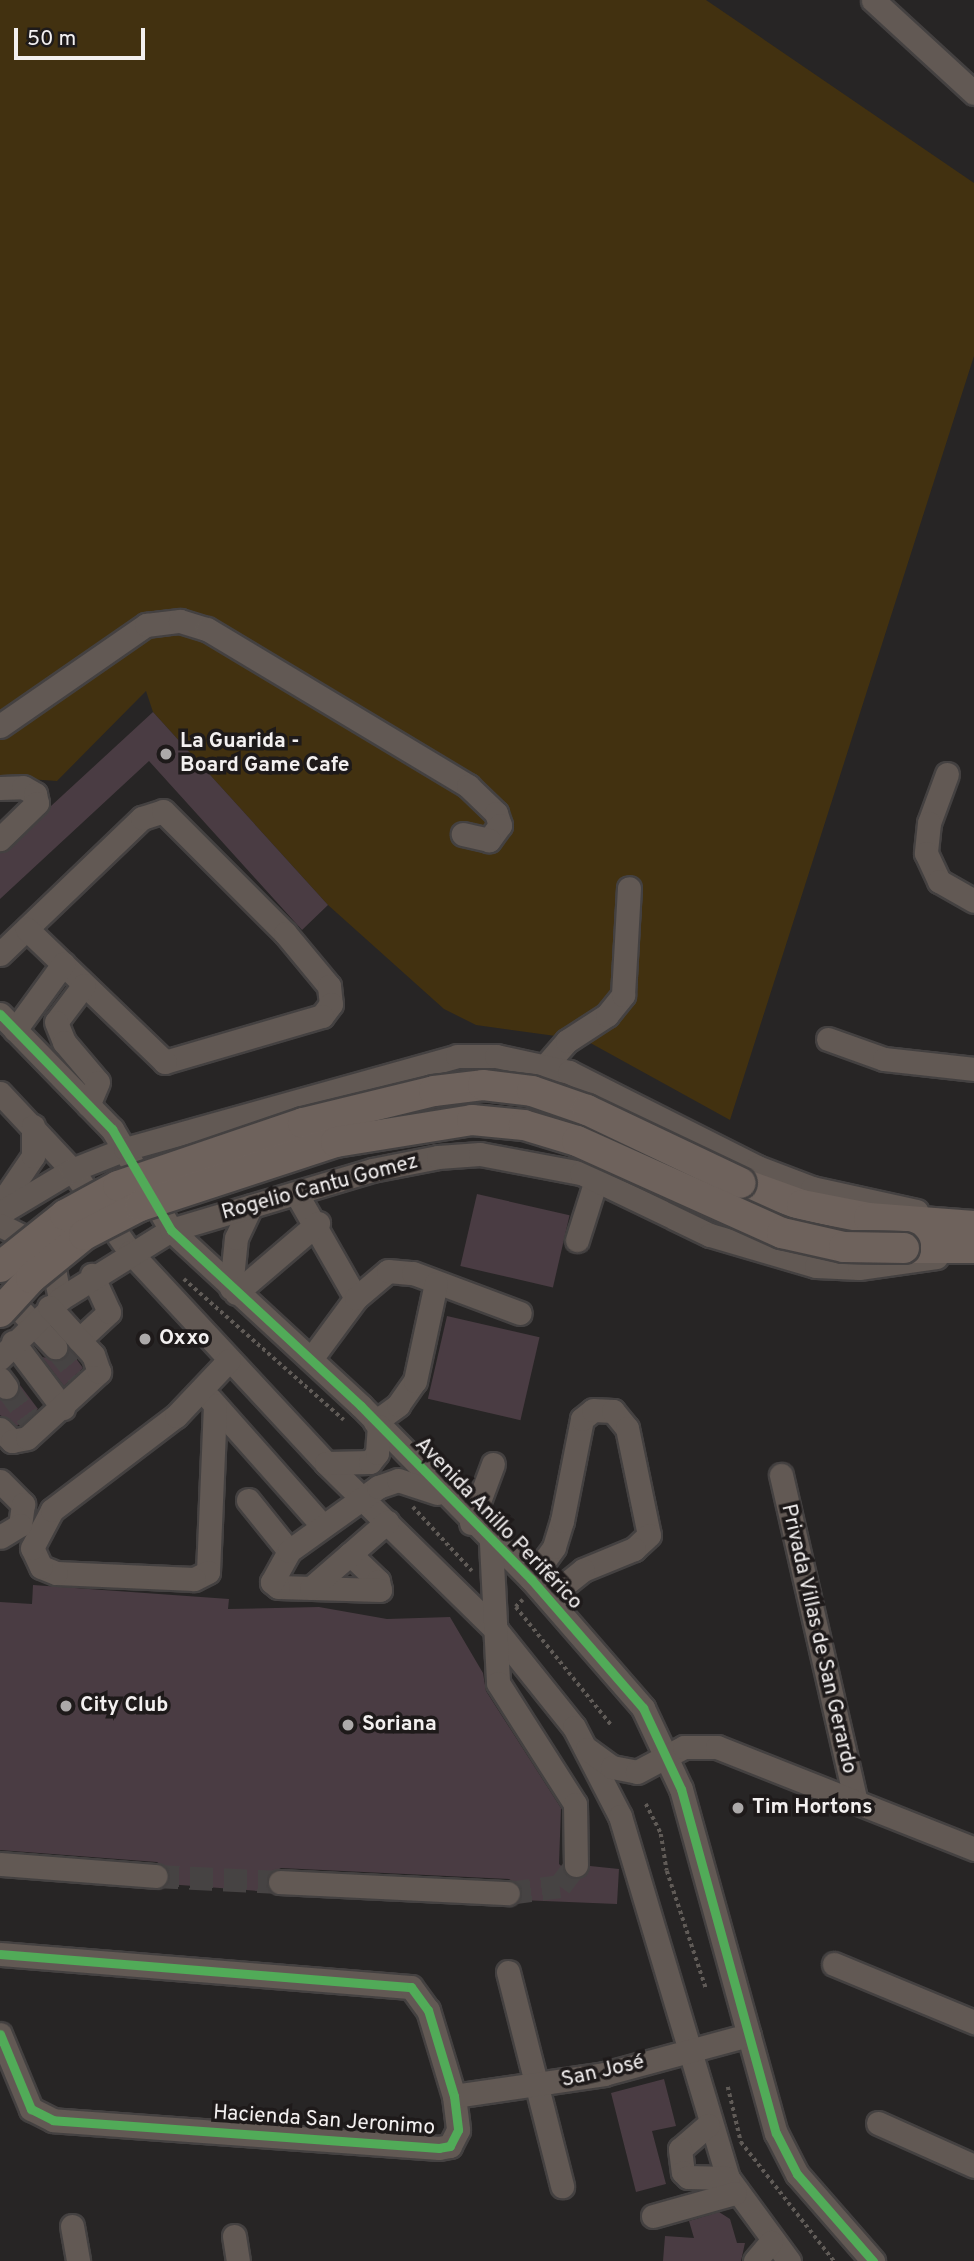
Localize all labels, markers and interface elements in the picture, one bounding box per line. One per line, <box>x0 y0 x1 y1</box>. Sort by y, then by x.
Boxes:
scale bar <box>18 14 149 58</box>
text: 50 m <box>27 26 76 53</box>
place label: La Guarida - Board Game Cafe <box>180 729 350 779</box>
marker: La Guarida - Board Game Cafe <box>158 746 174 762</box>
street label: Rogelio Cantu Gomez <box>219 1150 421 1226</box>
place label: Oxxo <box>159 1326 210 1352</box>
marker: Oxxo <box>137 1331 153 1347</box>
street label: Avenida Anillo Periférico <box>409 1432 587 1616</box>
street label: Privada Villas de San Gerardo <box>775 1501 861 1777</box>
place label: City Club <box>80 1693 168 1719</box>
marker: City Club <box>58 1698 74 1714</box>
place label: Soriana <box>362 1712 437 1738</box>
marker: Soriana <box>340 1717 356 1733</box>
place label: Tim Hortons <box>752 1795 873 1821</box>
marker: Tim Hortons <box>730 1800 746 1816</box>
street label: San José <box>559 2050 647 2094</box>
street label: Hacienda San Jeronimo <box>212 2101 436 2141</box>

